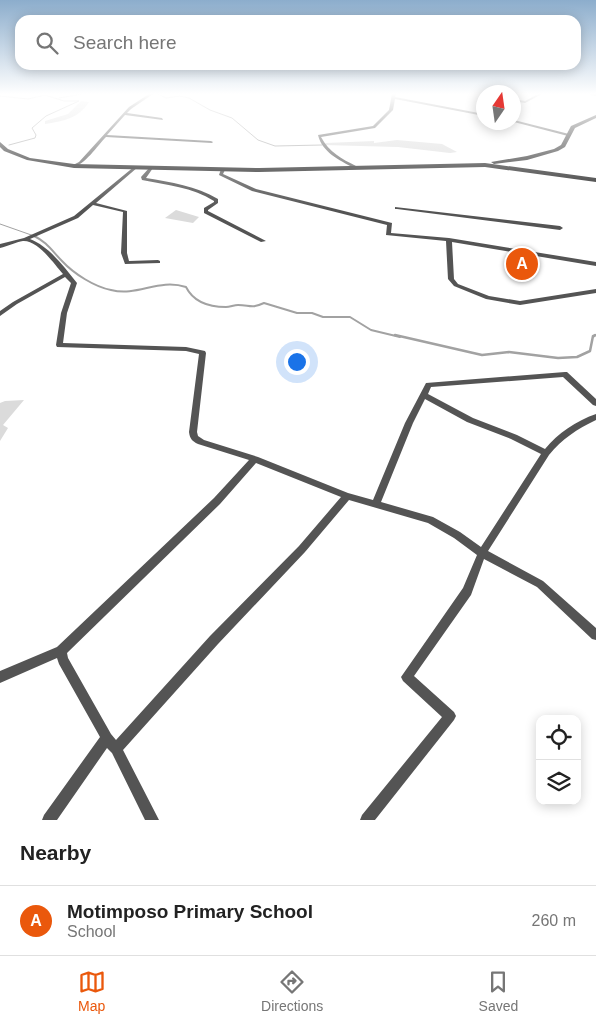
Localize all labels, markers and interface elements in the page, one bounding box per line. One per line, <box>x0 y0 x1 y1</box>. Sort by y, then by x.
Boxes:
search box <box>15 15 581 70</box>
icon: search <box>33 29 61 57</box>
text: Search here <box>73 32 177 53</box>
north arrow <box>476 85 521 130</box>
pin: A <box>506 245 538 283</box>
your location <box>284 349 310 375</box>
map controls <box>536 715 581 805</box>
button: locate <box>536 715 581 760</box>
button: layers <box>536 760 581 805</box>
text: Nearby <box>20 841 91 864</box>
text: Motimposo Primary School <box>67 901 313 922</box>
text: A <box>30 912 42 929</box>
text: 260 m <box>532 912 576 929</box>
text: School <box>67 923 116 940</box>
tab: Map <box>78 968 106 1014</box>
tab: Directions <box>261 968 323 1014</box>
tab: Saved <box>479 968 518 1014</box>

